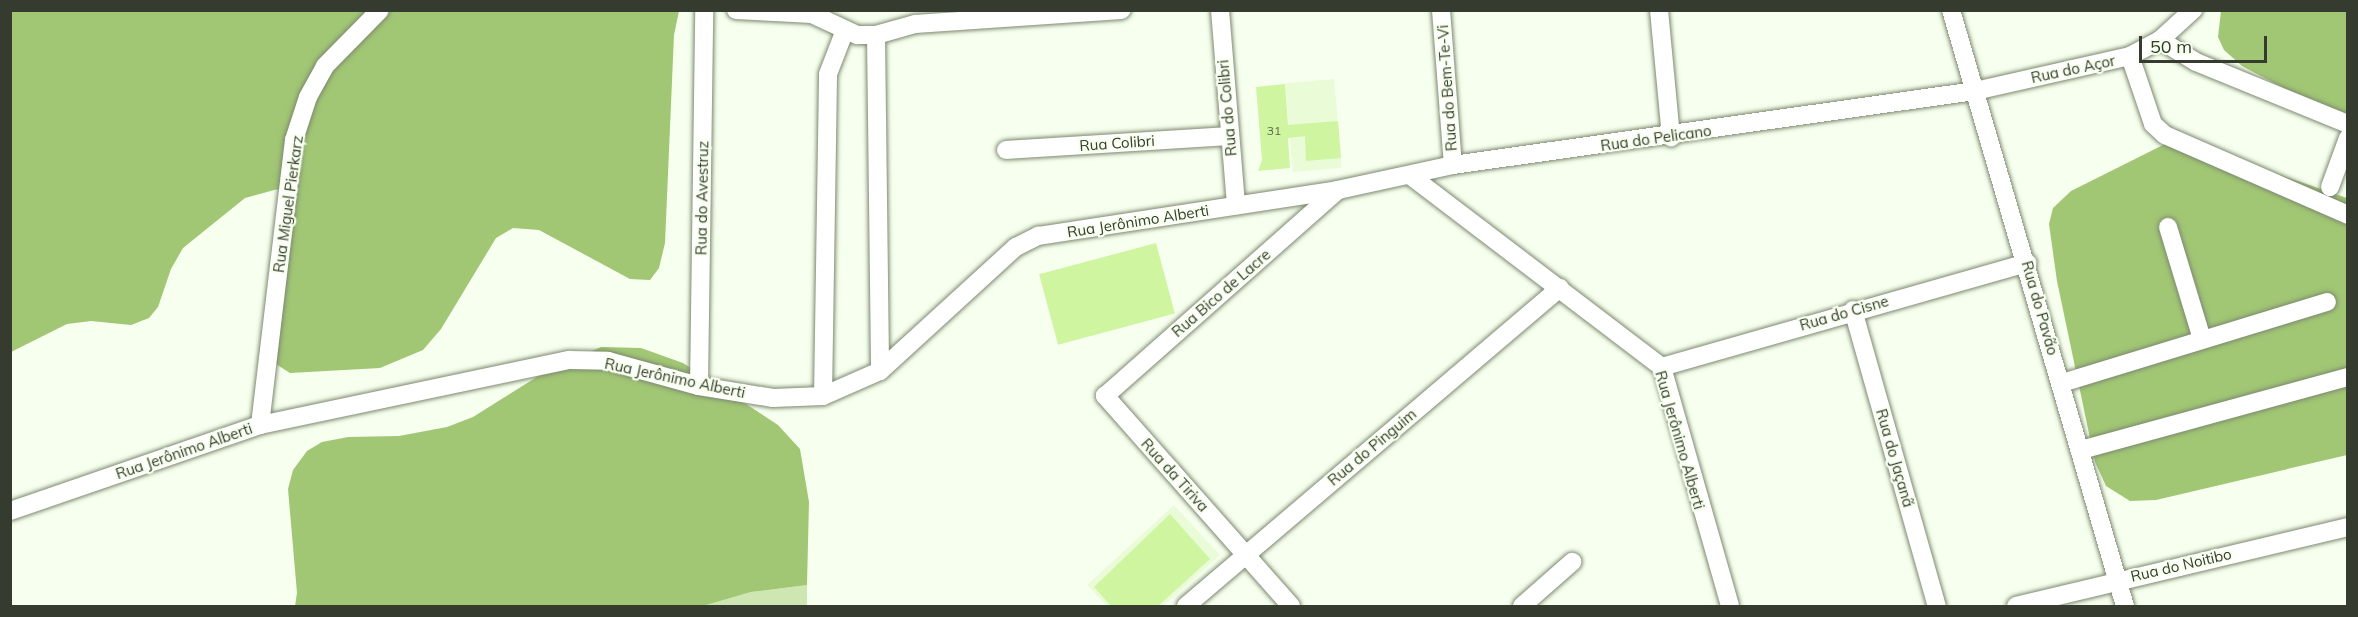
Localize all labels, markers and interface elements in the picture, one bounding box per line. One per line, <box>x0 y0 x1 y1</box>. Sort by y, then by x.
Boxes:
street label: Rua do Bem-Te-Vi <box>1434 24 1460 152</box>
scale bar <box>2142 24 2270 62</box>
text: 50 m <box>2150 35 2192 58</box>
street label: Rua do Açor <box>2029 51 2117 87</box>
street label: Rua do Colibri <box>1214 59 1240 157</box>
street label: Rua do Pelicano <box>1599 121 1713 155</box>
house number: 31 <box>1267 124 1281 138</box>
street label: Rua Colibri <box>1079 131 1155 155</box>
street label: Rua Miguel Pierkarz <box>269 134 307 274</box>
street label: Rua do Avestruz <box>692 141 712 255</box>
street label: Rua Jerônimo Alberti <box>1066 201 1210 241</box>
street label: Rua Bico de Lacre <box>1168 245 1274 341</box>
street label: Rua do Pavão <box>2018 259 2062 357</box>
street label: Rua do Cisne <box>1797 292 1891 334</box>
street label: Rua Jerônimo Alberti <box>603 354 747 402</box>
street label: Rua Jerônimo Alberti <box>1652 369 1708 511</box>
street label: Rua do Pinguim <box>1324 405 1420 489</box>
street label: Rua do Jaçanã <box>1872 407 1918 509</box>
street label: Rua Jerônimo Alberti <box>113 419 255 483</box>
street label: Rua da Tiriva <box>1137 435 1213 515</box>
street label: Rua do Noitibo <box>2129 545 2233 585</box>

